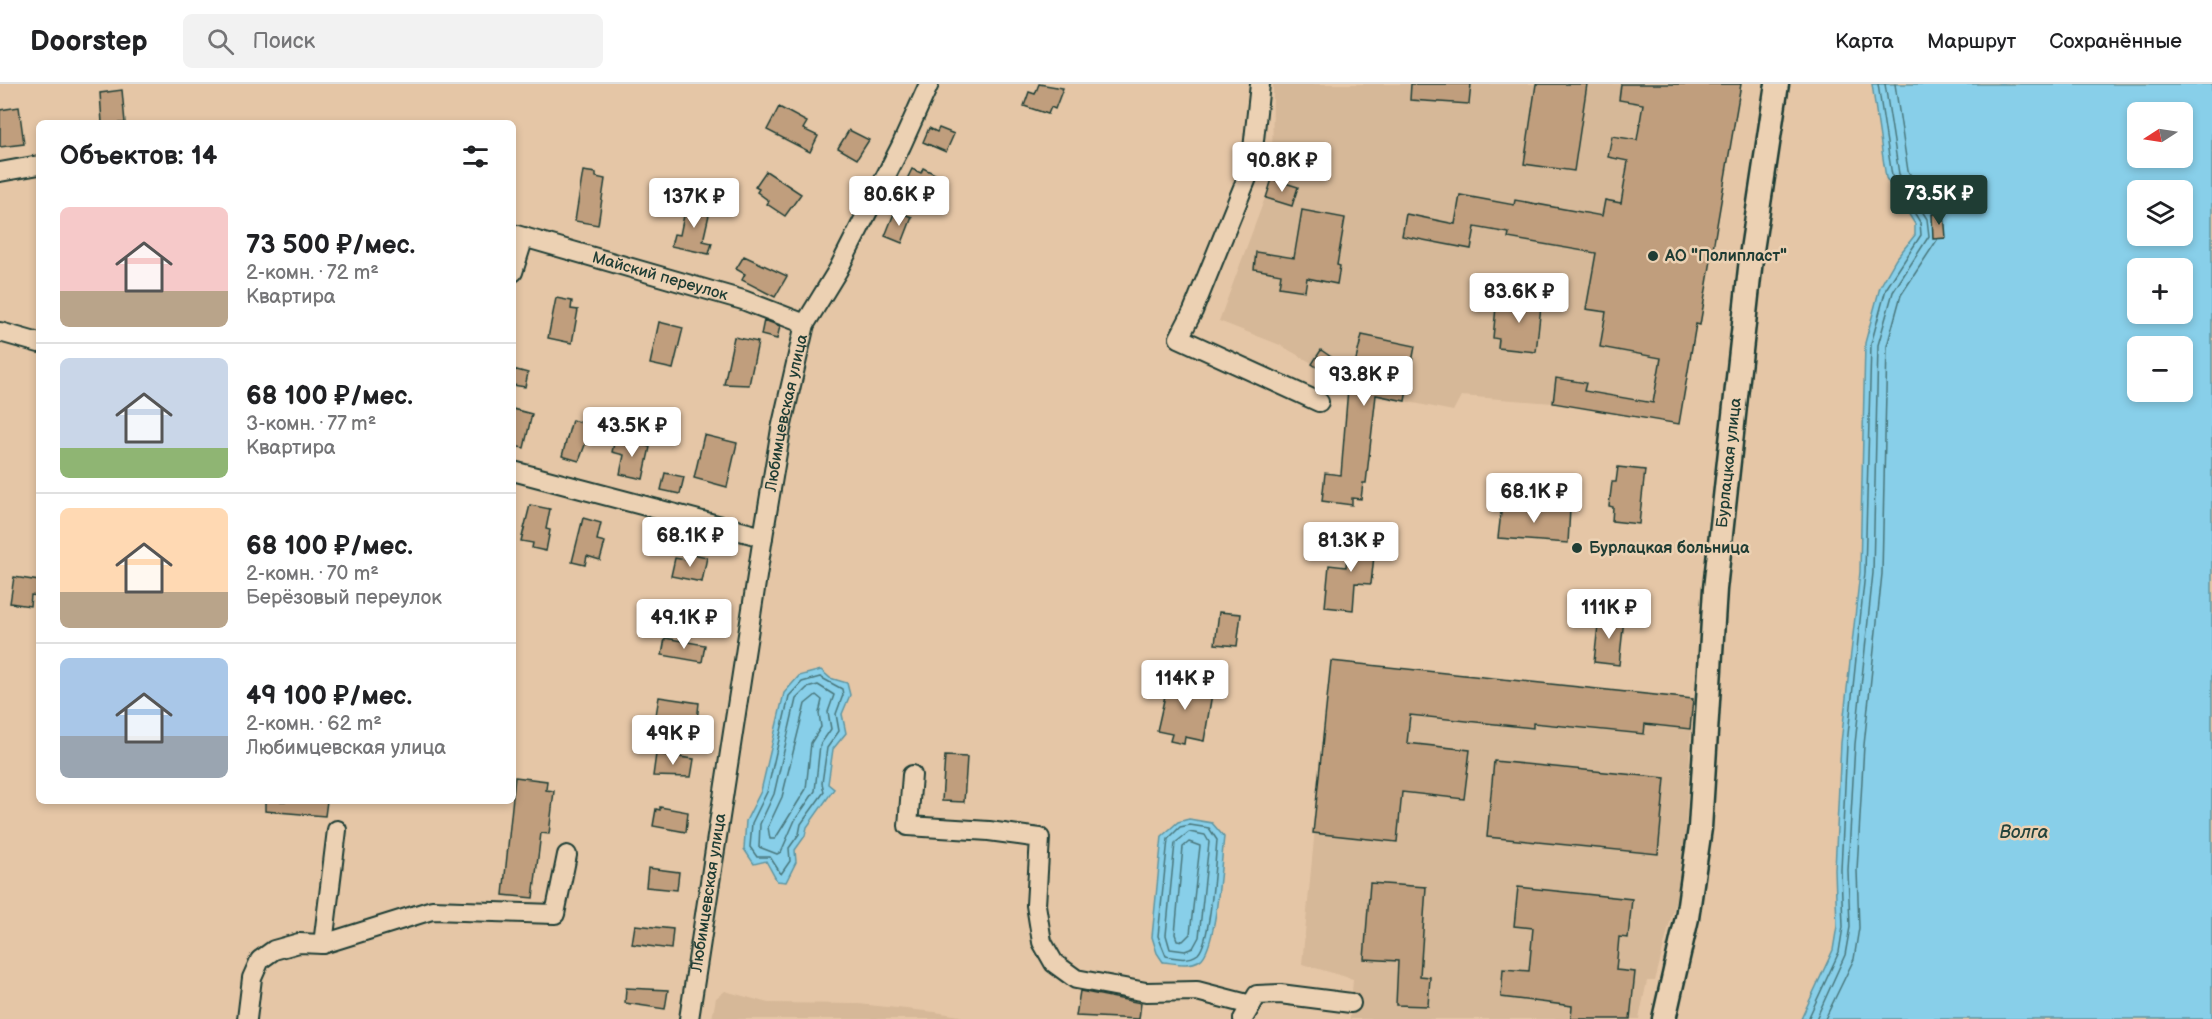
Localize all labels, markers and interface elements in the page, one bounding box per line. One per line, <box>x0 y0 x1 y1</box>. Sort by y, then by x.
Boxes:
search box <box>183 14 603 68</box>
text: Doorstep <box>30 25 147 58</box>
icon: search <box>204 25 237 58</box>
text: Поиск <box>252 28 315 55</box>
text: Карта <box>1835 29 1894 54</box>
text: Маршрут <box>1927 29 2016 54</box>
text: Сохранённые <box>2049 29 2182 54</box>
north arrow <box>2127 102 2193 168</box>
map controls <box>2127 102 2193 402</box>
icon: filters <box>459 140 492 173</box>
text: Объектов: 14 <box>60 141 217 172</box>
pin: 90.8K ₽ <box>1227 142 1337 193</box>
text: 90.8K ₽ <box>1246 149 1318 173</box>
pin: 73.5K ₽ <box>1884 175 1994 226</box>
pin: 80.6K ₽ <box>844 176 954 227</box>
pin: 137K ₽ <box>645 178 743 229</box>
button: layers <box>2127 180 2193 246</box>
text: 73.5K ₽ <box>1904 182 1974 206</box>
text: 80.6K ₽ <box>863 183 935 207</box>
text: 137K ₽ <box>663 185 725 209</box>
text: 73 500 ₽/мес. <box>246 230 415 261</box>
icon: home <box>108 231 180 303</box>
place label: АО "Полипласт" <box>1664 247 1787 266</box>
street label: Майский переулок <box>590 248 731 305</box>
marker: АО "Полипласт" <box>1646 249 1660 263</box>
button: + <box>2127 258 2193 324</box>
text: 2-комн. · 72 m² <box>246 261 379 285</box>
pin: 83.6K ₽ <box>1464 273 1574 324</box>
text: 83.6K ₽ <box>1484 280 1554 304</box>
text: Квартира <box>246 285 336 309</box>
street label: Любимцевская улица <box>761 332 812 494</box>
button: − <box>2127 336 2193 402</box>
pin: 93.8K ₽ <box>1309 356 1419 407</box>
text: 93.8K ₽ <box>1329 363 1399 387</box>
text: 68 100 ₽/мес. <box>246 381 413 412</box>
icon: home <box>108 382 180 454</box>
street label: Бурлацкая улица <box>1712 396 1745 529</box>
pin: 43.5K ₽ <box>577 407 687 458</box>
text: 3-комн. · 77 m² <box>246 412 376 436</box>
text: 43.5K ₽ <box>597 414 667 438</box>
text: Квартира <box>246 436 336 460</box>
pin: 68.1K ₽ <box>1479 473 1589 524</box>
text: 68.1K ₽ <box>1500 480 1568 504</box>
pin: 68.1K ₽ <box>635 517 745 568</box>
pin: 81.3K ₽ <box>1296 522 1406 573</box>
text: 68.1K ₽ <box>656 524 724 548</box>
text: 81.3K ₽ <box>1317 529 1385 553</box>
text: 68 100 ₽/мес. <box>246 531 413 562</box>
icon: home <box>108 532 180 604</box>
place label: Бурлацкая больница <box>1589 539 1750 558</box>
marker: Бурлацкая больница <box>1570 541 1584 555</box>
text: 2-комн. · 70 m² <box>246 562 379 586</box>
text: Берёзовый переулок <box>246 586 442 610</box>
pin: 111K ₽ <box>1560 589 1658 640</box>
text: 111K ₽ <box>1581 596 1637 620</box>
pin: 49.1K ₽ <box>629 599 739 650</box>
text: 49.1K ₽ <box>651 606 717 630</box>
pin: 114K ₽ <box>1136 660 1234 711</box>
text: 114K ₽ <box>1155 667 1215 691</box>
text: 49 100 ₽/мес. <box>246 681 412 712</box>
icon: home <box>108 682 180 754</box>
text: 2-комн. · 62 m² <box>246 712 382 736</box>
pin: 49K ₽ <box>631 715 715 766</box>
text: 49K ₽ <box>646 722 700 746</box>
text: Любимцевская улица <box>246 736 446 760</box>
street label: Любимцевская улица <box>687 811 730 974</box>
water label: Волга <box>2000 822 2048 843</box>

